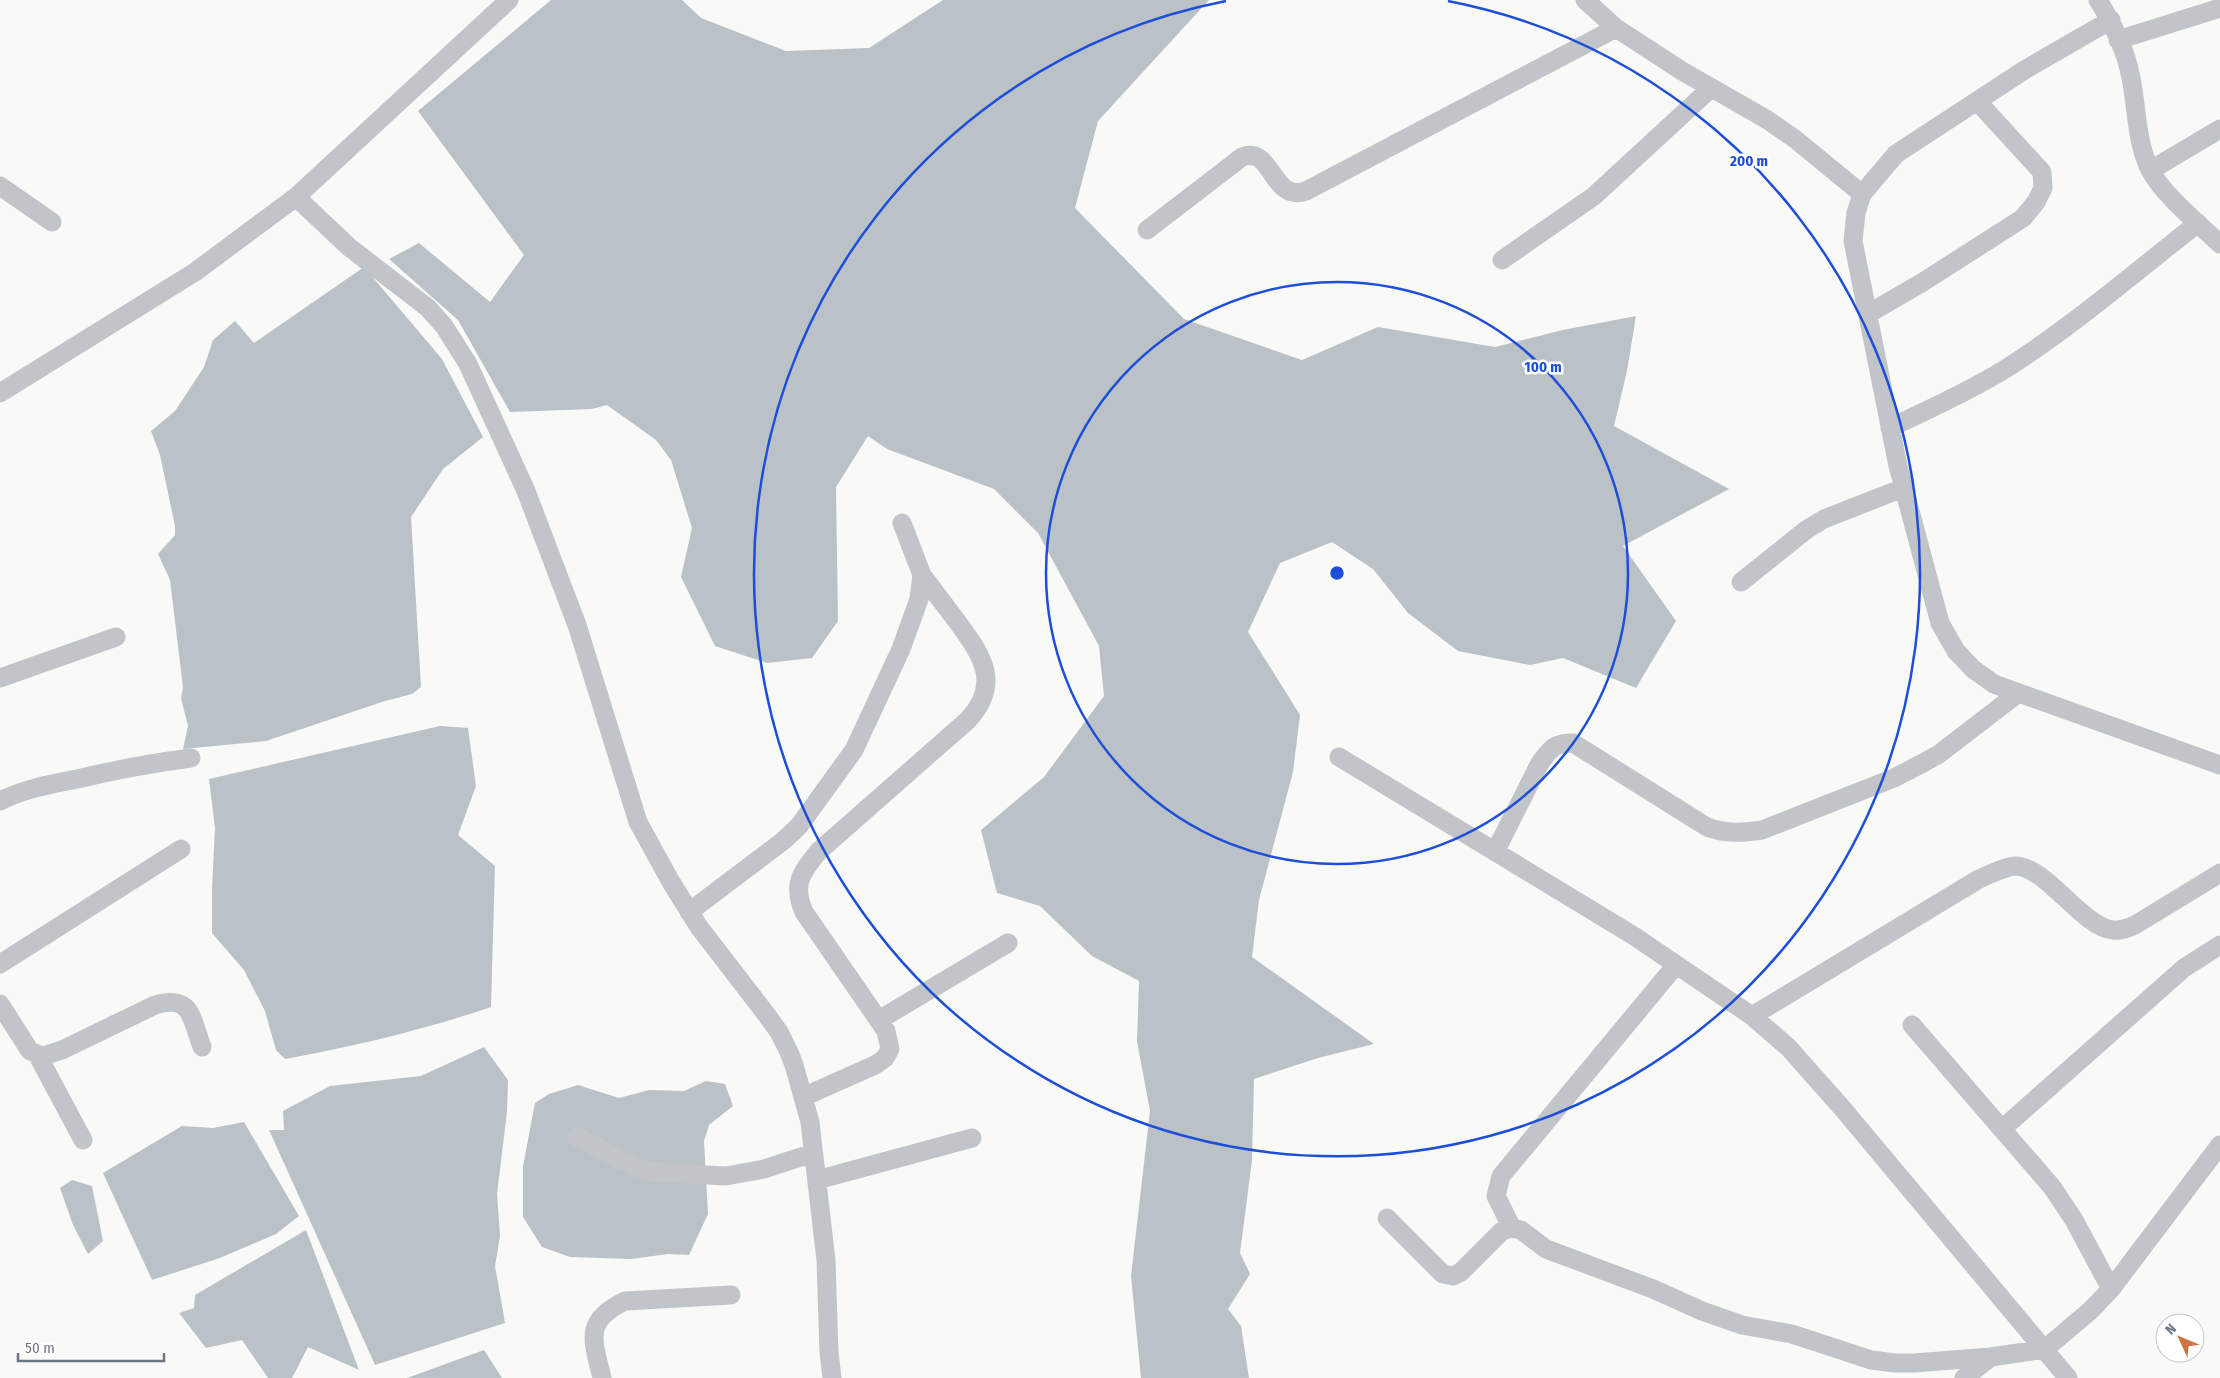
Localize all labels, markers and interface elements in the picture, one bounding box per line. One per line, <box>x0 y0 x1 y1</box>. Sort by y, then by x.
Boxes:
text: 200 m <box>1729 152 1768 170</box>
text: 100 m <box>1524 358 1562 376</box>
centre of rings <box>1328 564 1346 582</box>
north arrow <box>2155 1313 2205 1363</box>
text: N <box>2162 1320 2180 1338</box>
scale bar <box>18 1330 164 1362</box>
text: 50 m <box>25 1339 55 1357</box>

